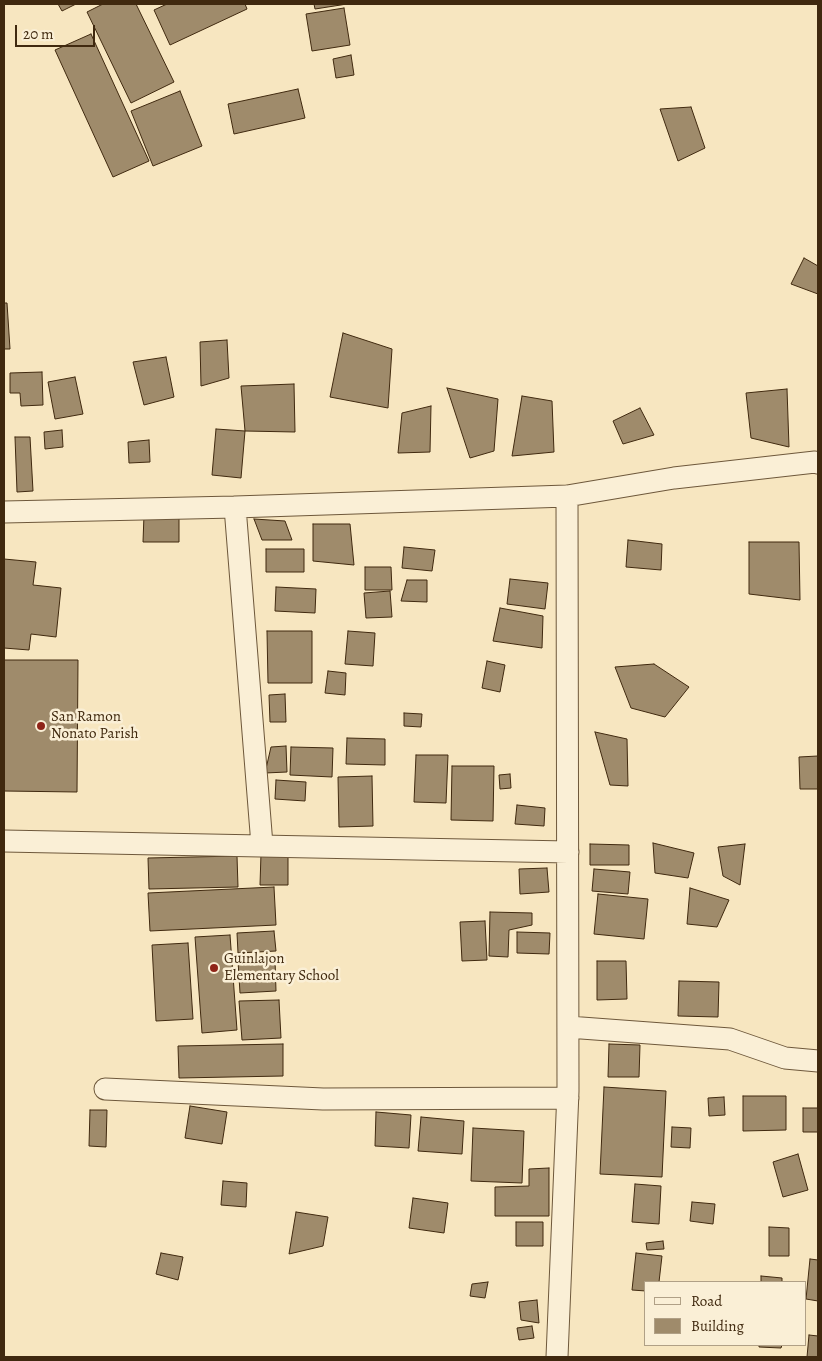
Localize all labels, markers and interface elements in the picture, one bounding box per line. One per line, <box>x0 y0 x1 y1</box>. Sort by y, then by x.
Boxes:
scale bar <box>18 15 98 47</box>
text: 20 m <box>23 24 54 44</box>
place label: San Ramon Nonato Parish <box>51 708 139 743</box>
marker: San Ramon Nonato Parish <box>35 720 47 732</box>
place label: Guinlajon Elementary School <box>224 950 339 985</box>
marker: Guinlajon Elementary School <box>208 962 220 974</box>
legend <box>644 1281 807 1346</box>
text: Road <box>691 1291 722 1311</box>
text: Building <box>691 1316 744 1336</box>

